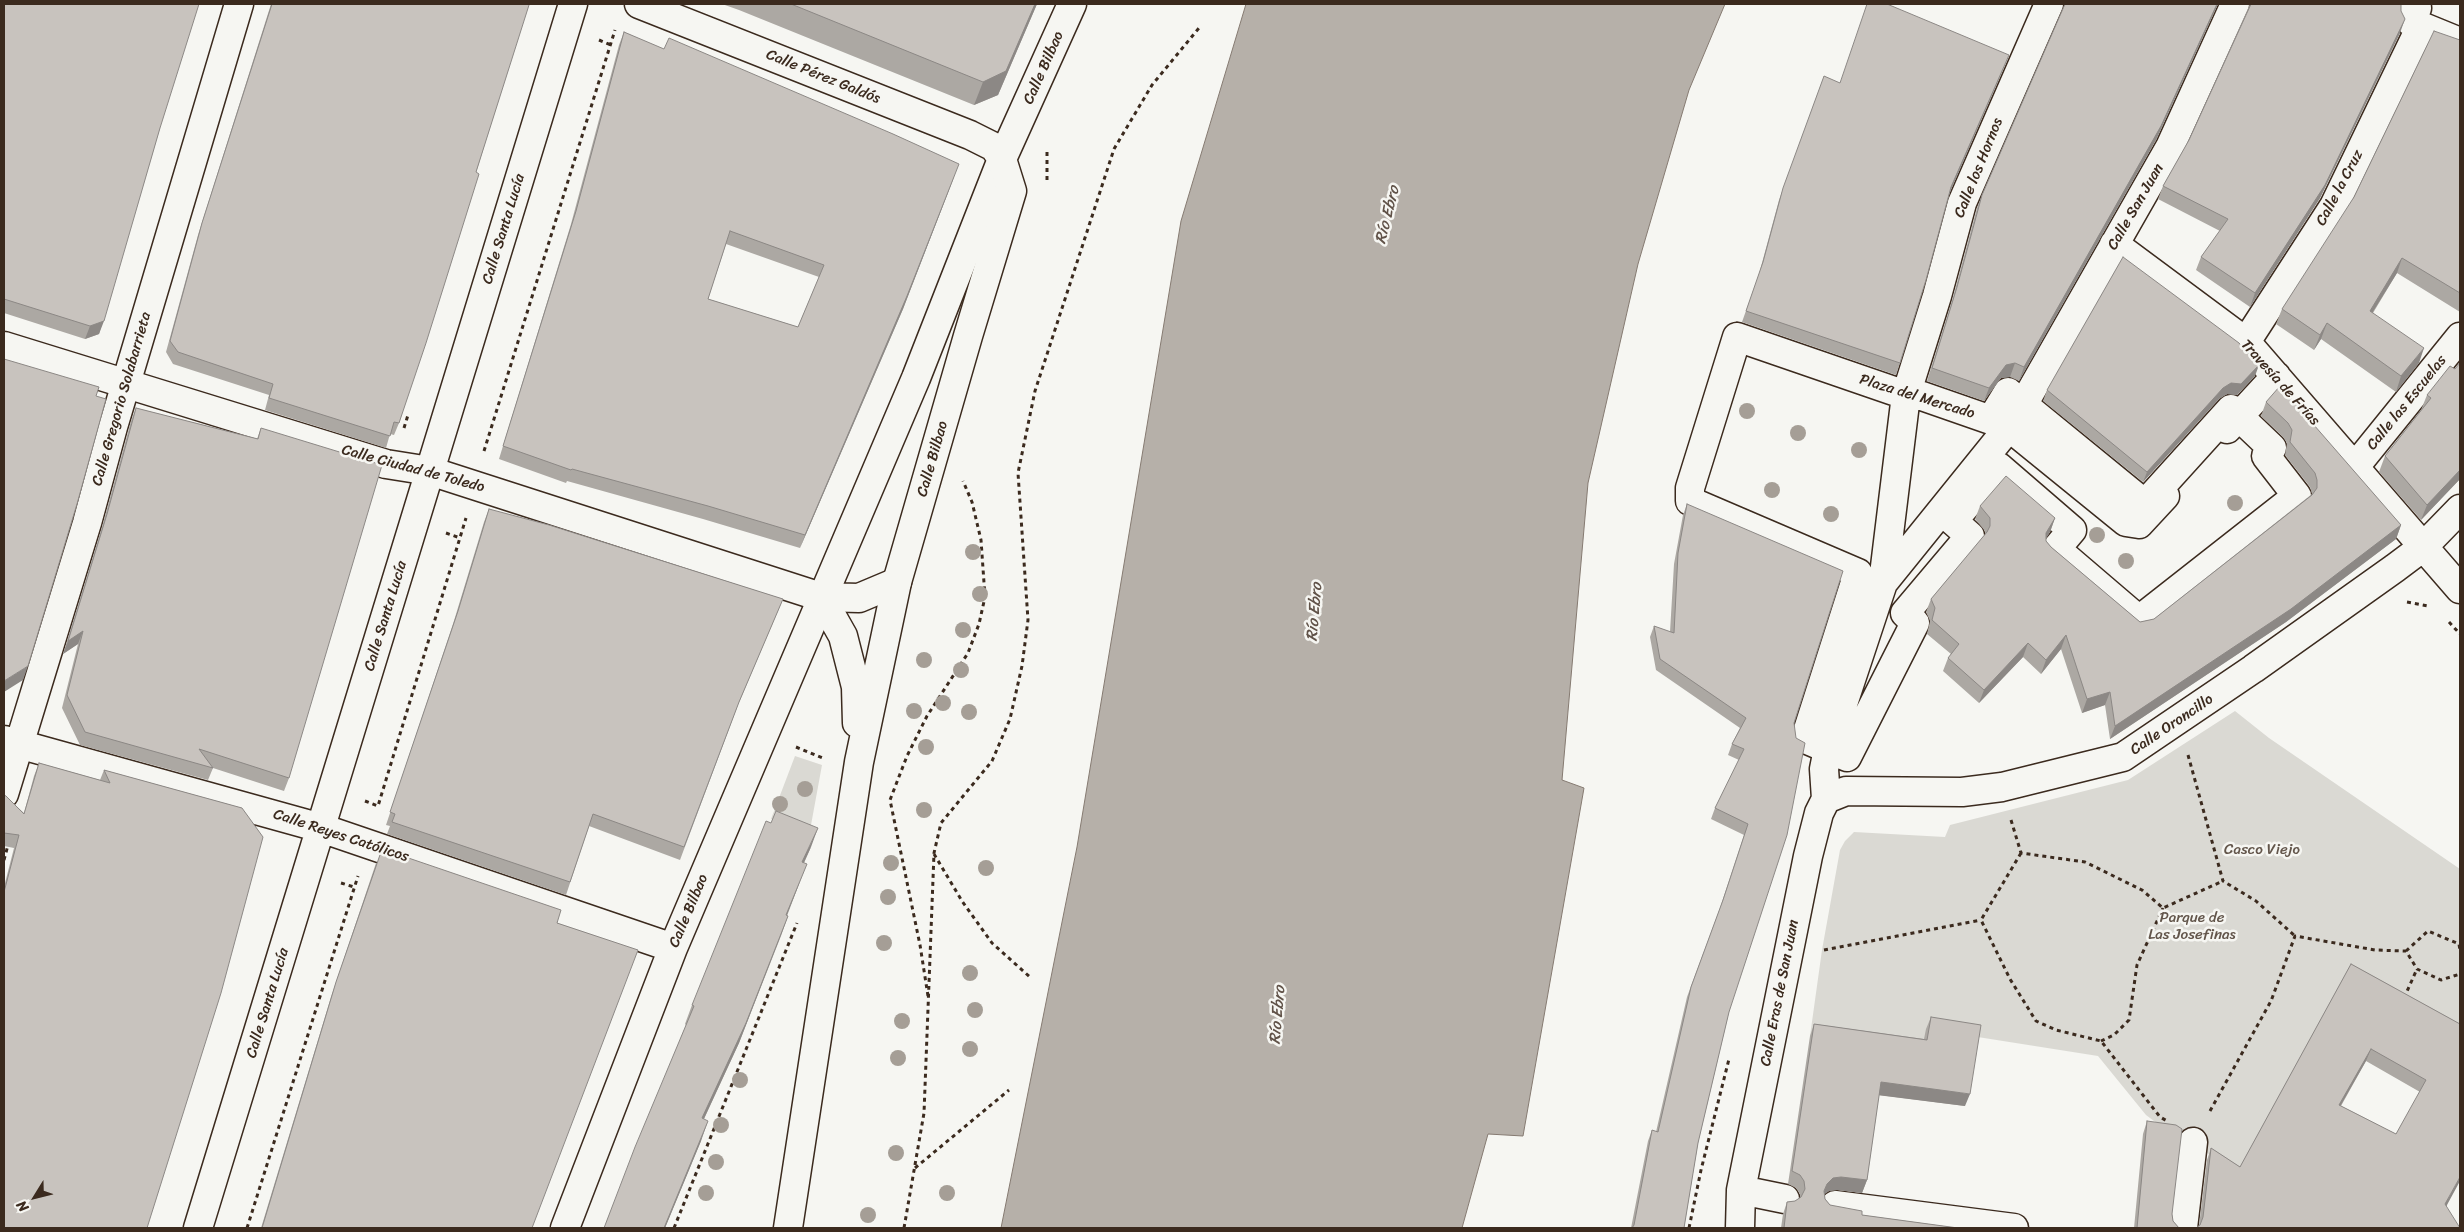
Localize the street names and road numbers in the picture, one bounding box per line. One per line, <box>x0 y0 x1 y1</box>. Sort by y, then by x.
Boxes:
street label: Calle Bilbao <box>1020 29 1068 107</box>
street label: Calle Pérez Galdós <box>763 46 883 108</box>
street label: Calle los Hornos <box>1951 115 2007 221</box>
street label: Calle la Cruz <box>2312 147 2368 229</box>
street label: Calle San Juan <box>2104 161 2168 253</box>
street label: Calle Santa Lucía <box>479 172 529 286</box>
street label: Calle Gregorio Solabarrieta <box>89 310 155 488</box>
street label: Travesía de Frías <box>2237 336 2323 430</box>
street label: Calle las Escuelas <box>2363 352 2451 454</box>
street label: Plaza del Mercado <box>1857 371 1977 423</box>
street label: Calle Bilbao <box>914 419 952 499</box>
street label: Calle Ciudad de Toledo <box>340 441 486 497</box>
street label: Calle Santa Lucía <box>361 559 411 673</box>
street label: Calle Oroncillo <box>2127 691 2217 759</box>
street label: Calle Reyes Católicos <box>271 806 411 866</box>
street label: Calle Bilbao <box>665 872 713 950</box>
street label: Calle Eras de San Juan <box>1757 918 1803 1068</box>
street label: Calle Santa Lucía <box>243 946 293 1060</box>

